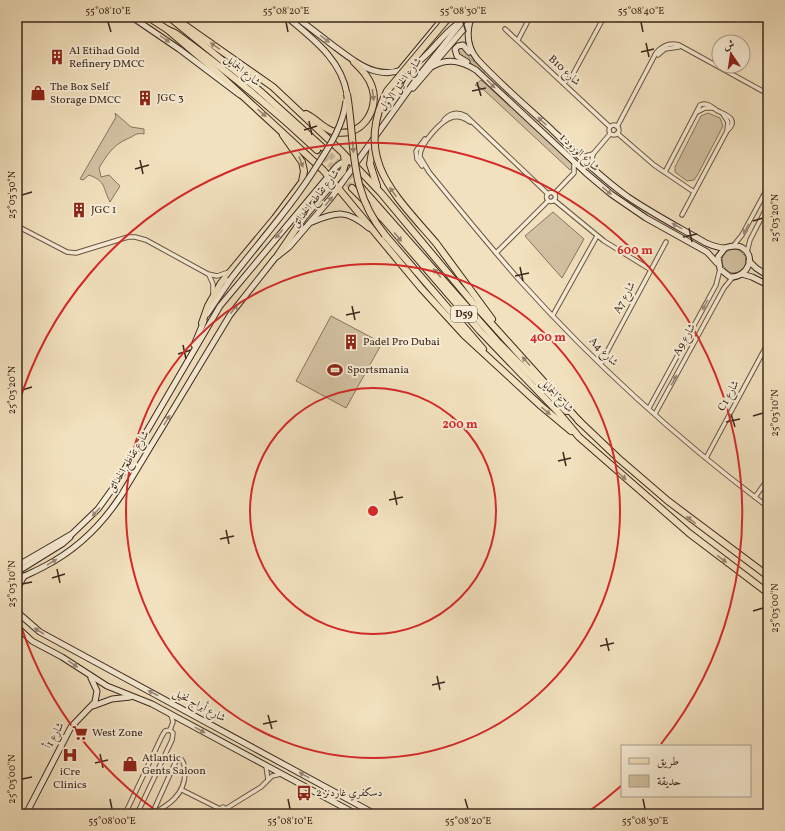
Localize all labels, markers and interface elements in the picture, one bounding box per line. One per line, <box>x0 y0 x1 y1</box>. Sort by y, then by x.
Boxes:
text: 55°08'10"E <box>85 4 131 18</box>
text: 55°08'20"E <box>263 4 309 18</box>
text: 55°08'30"E <box>440 4 486 18</box>
text: 55°08'40"E <box>618 4 664 18</box>
north arrow <box>711 34 751 74</box>
one-way arrow <box>159 35 170 43</box>
one-way arrow <box>320 35 331 44</box>
text: ش <box>722 37 736 54</box>
one-way arrow <box>209 42 220 50</box>
place label: Al Etihad Gold Refinery DMCC <box>69 44 145 72</box>
building icon: Al Etihad Gold Refinery DMCC <box>48 48 66 66</box>
street label: شارع الجمايل <box>220 52 263 91</box>
street label: B10 شارع <box>544 52 583 91</box>
street label: شارع الخيل الأول <box>375 54 426 116</box>
one-way arrow <box>486 79 496 89</box>
place label: The Box Self Storage DMCC <box>50 80 121 108</box>
shop icon: The Box Self Storage DMCC <box>29 84 47 102</box>
building icon: JGC 3 <box>136 89 154 107</box>
one-way arrow <box>370 89 377 101</box>
place label: JGC 3 <box>157 91 184 106</box>
one-way arrow <box>257 109 267 118</box>
one-way arrow <box>537 116 547 125</box>
street label: شارع الورود 1 <box>555 131 602 176</box>
one-way arrow <box>349 141 356 153</box>
one-way arrow <box>299 157 305 169</box>
street label: شارع تقاطع الحدائق <box>289 167 344 232</box>
text: 25°03'30"N <box>5 170 19 219</box>
one-way arrow <box>388 186 397 197</box>
one-way arrow <box>602 187 613 195</box>
text: 25°03'20"N <box>768 193 782 242</box>
one-way arrow <box>324 195 333 206</box>
building icon: JGC 1 <box>70 201 88 219</box>
place label: JGC 1 <box>91 203 116 218</box>
one-way arrow <box>671 223 682 230</box>
one-way arrow <box>742 223 749 235</box>
one-way arrow <box>274 229 283 240</box>
one-way arrow <box>393 231 402 242</box>
text: 600 m <box>617 243 653 259</box>
one-way arrow <box>432 267 441 278</box>
street label: A7 شارع <box>610 279 641 317</box>
one-way arrow <box>702 299 708 310</box>
one-way arrow <box>230 303 239 314</box>
road number: D59 <box>451 306 477 322</box>
street label: A9 شارع <box>670 321 701 359</box>
text: 400 m <box>530 330 566 346</box>
building icon: Padel Pro Dubai <box>342 333 360 351</box>
street label: A4 شارع <box>584 334 621 371</box>
place label: Padel Pro Dubai <box>363 335 440 350</box>
one-way arrow <box>521 356 531 366</box>
sports icon: Sportsmania <box>326 361 344 379</box>
place label: Sportsmania <box>347 363 409 378</box>
text: 25°03'20"N <box>5 365 19 414</box>
one-way arrow <box>671 374 677 386</box>
street label: شارع الجمايل <box>535 376 576 417</box>
street label: C1 شارع <box>715 378 744 414</box>
text: 25°03'10"N <box>768 389 782 437</box>
one-way arrow <box>541 406 552 415</box>
one-way arrow <box>163 414 170 425</box>
text: 200 m <box>442 417 478 433</box>
street label: شارع تقاطع الحدائق <box>105 428 154 496</box>
one-way arrow <box>617 471 627 480</box>
centre of rings <box>366 504 380 518</box>
one-way arrow <box>91 506 100 517</box>
one-way arrow <box>686 516 697 524</box>
one-way arrow <box>716 554 727 563</box>
one-way arrow <box>46 559 58 566</box>
text: 25°03'10"N <box>5 560 19 608</box>
text: 25°03'00"N <box>768 583 782 633</box>
one-way arrow <box>33 627 45 634</box>
one-way arrow <box>67 660 78 668</box>
street label: شارع أبراج نخيل <box>169 684 229 728</box>
one-way arrow <box>148 689 159 696</box>
street label: شارع 1أ <box>40 719 69 752</box>
supermarket icon: West Zone <box>71 724 89 742</box>
place label: West Zone <box>92 726 143 741</box>
one-way arrow <box>194 726 206 733</box>
legend <box>621 745 751 797</box>
hospital icon: iCre Clinics <box>61 746 79 764</box>
place label: Atlantic Gents Saloon <box>142 751 206 779</box>
text: 25°03'00"N <box>5 754 19 804</box>
text: طريق <box>657 754 679 770</box>
shop icon: Atlantic Gents Saloon <box>121 755 139 773</box>
place label: iCre Clinics <box>53 765 87 793</box>
one-way arrow <box>298 772 310 779</box>
text: حديقة <box>657 774 681 790</box>
bus stop icon: دسكفري غاردنز 2 <box>295 784 313 802</box>
place label: دسكفري غاردنز 2 <box>316 786 383 801</box>
text: 55°08'00"E <box>88 814 136 828</box>
text: 55°08'10"E <box>267 814 313 828</box>
text: 55°08'20"E <box>445 814 491 828</box>
text: 55°08'30"E <box>622 814 668 828</box>

